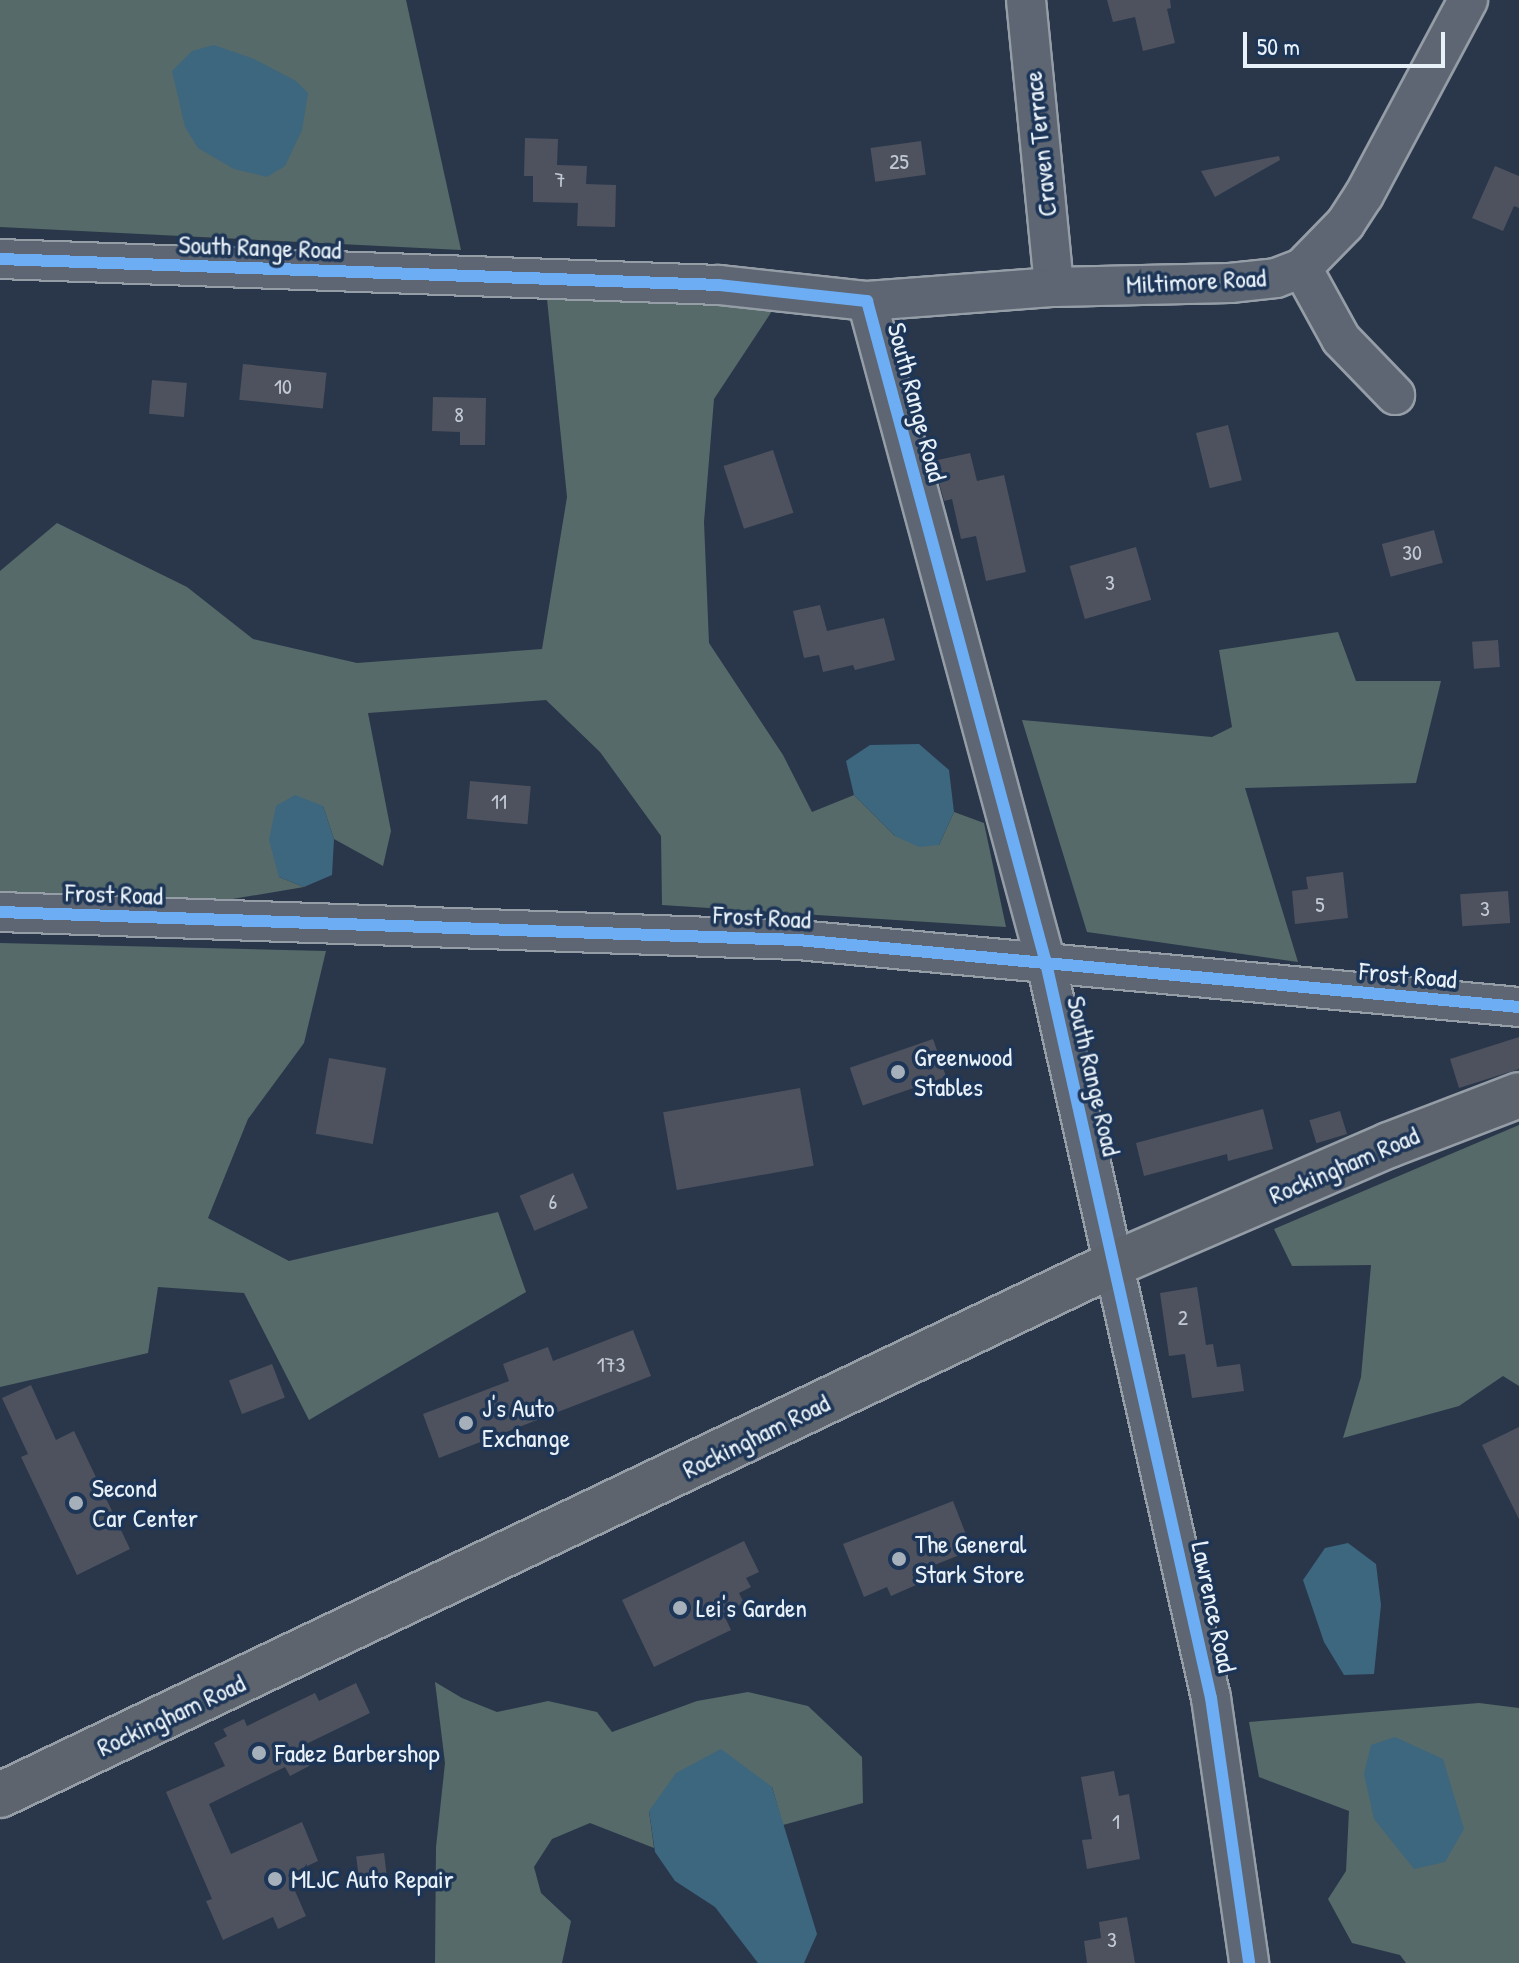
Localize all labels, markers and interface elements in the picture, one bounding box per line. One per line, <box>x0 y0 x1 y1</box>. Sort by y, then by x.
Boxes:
scale bar <box>1247 16 1449 66</box>
text: 50 m <box>1257 30 1300 62</box>
street label: Craven Terrace <box>1017 70 1063 218</box>
house number: 25 <box>889 149 909 175</box>
house number: 7 <box>555 167 565 193</box>
street label: South Range Road <box>178 229 342 265</box>
street label: Miltimore Road <box>1125 262 1267 300</box>
street label: South Range Road <box>881 319 953 485</box>
house number: 10 <box>274 374 292 400</box>
house number: 8 <box>454 402 464 428</box>
house number: 30 <box>1402 540 1422 566</box>
house number: 3 <box>1105 570 1115 596</box>
house number: 11 <box>491 789 507 815</box>
street label: Frost Road <box>65 877 163 911</box>
house number: 5 <box>1315 892 1325 918</box>
house number: 3 <box>1480 896 1490 922</box>
street label: Frost Road <box>712 899 812 935</box>
street label: Frost Road <box>1358 955 1458 995</box>
street label: South Range Road <box>1060 993 1128 1159</box>
place label: Greenwood Stables <box>914 1041 1012 1102</box>
marker: Greenwood Stables <box>889 1063 907 1081</box>
street label: Rockingham Road <box>1264 1119 1424 1211</box>
house number: 6 <box>549 1189 557 1215</box>
house number: 2 <box>1178 1305 1188 1331</box>
house number: 173 <box>597 1352 625 1378</box>
street label: Rockingham Road <box>677 1387 835 1485</box>
place label: J's Auto Exchange <box>482 1392 570 1454</box>
marker: J's Auto Exchange <box>457 1414 475 1432</box>
place label: Second Car Center <box>92 1472 198 1534</box>
marker: Second Car Center <box>67 1494 85 1512</box>
place label: The General Stark Store <box>915 1528 1026 1590</box>
street label: Lawrence Road <box>1185 1539 1243 1675</box>
marker: The General Stark Store <box>890 1550 908 1568</box>
place label: Lei's Garden <box>696 1592 807 1624</box>
marker: Lei's Garden <box>671 1599 689 1617</box>
street label: Rockingham Road <box>92 1667 250 1763</box>
place label: Fadez Barbershop <box>275 1737 440 1769</box>
marker: Fadez Barbershop <box>250 1744 268 1762</box>
house number: 1 <box>1112 1809 1120 1835</box>
place label: MLJC Auto Repair <box>291 1863 454 1895</box>
marker: MLJC Auto Repair <box>266 1870 284 1888</box>
house number: 3 <box>1107 1927 1117 1953</box>

